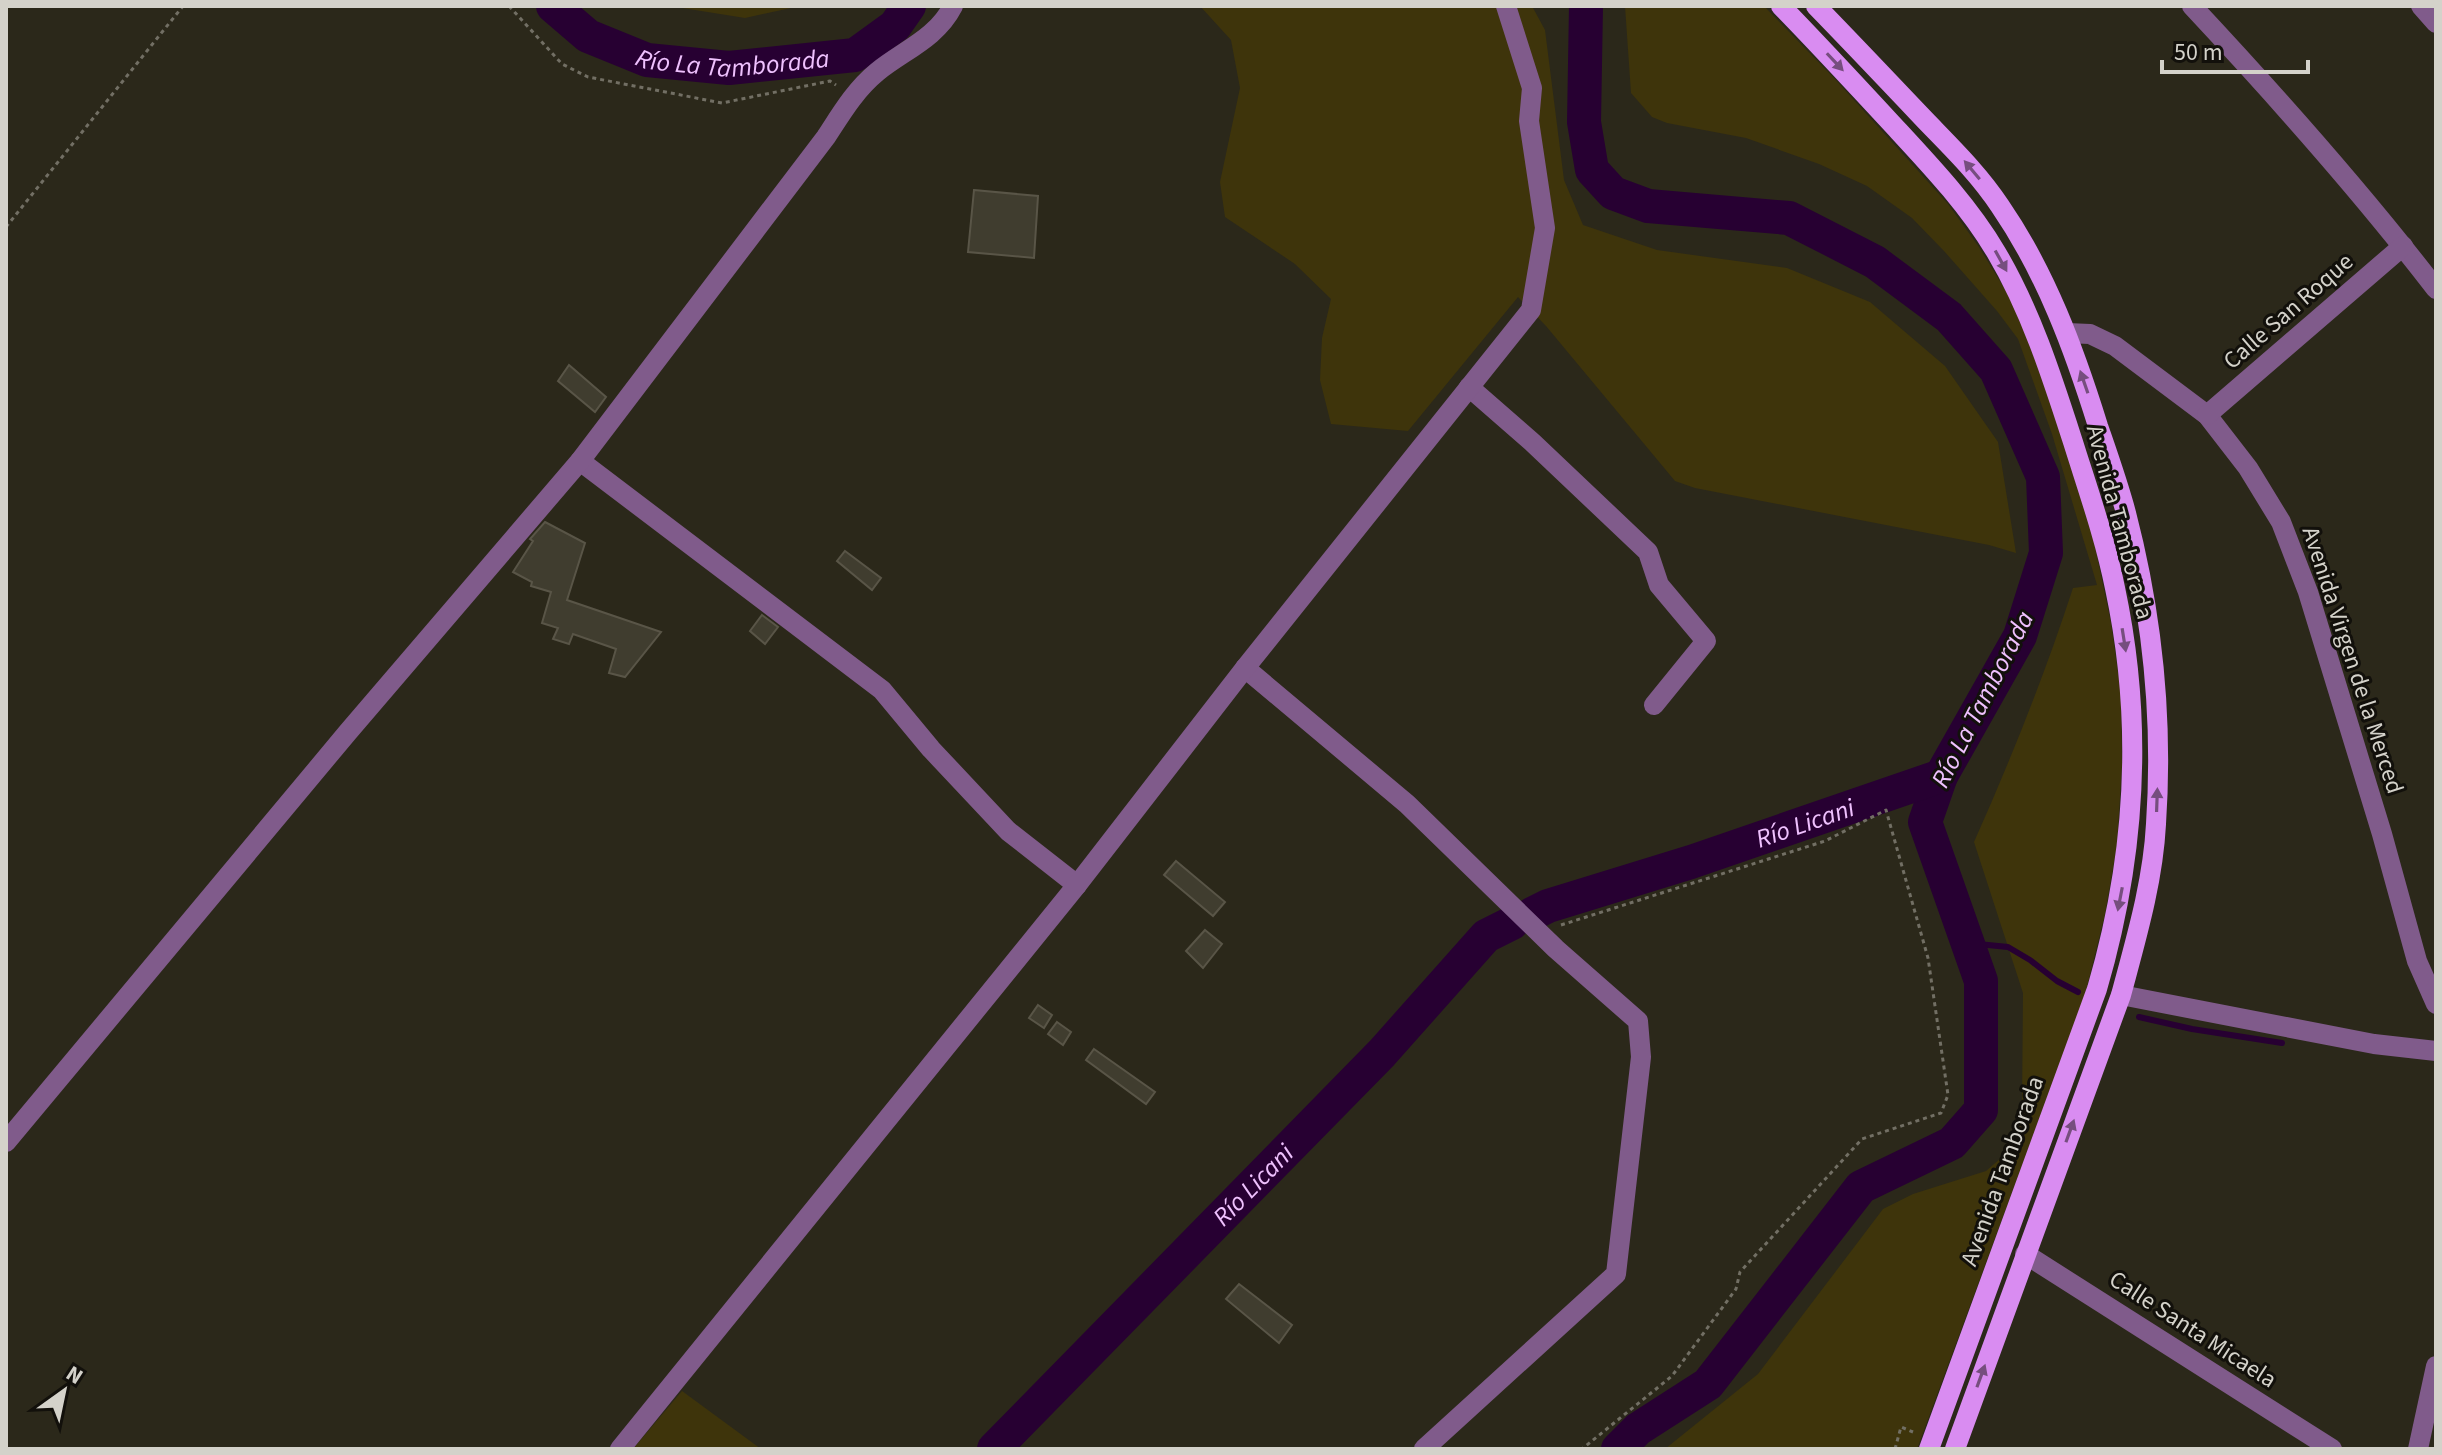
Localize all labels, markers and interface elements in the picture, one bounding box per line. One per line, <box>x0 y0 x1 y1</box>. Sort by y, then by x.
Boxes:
scale bar <box>2162 24 2308 74</box>
text: 50 m <box>2174 35 2223 70</box>
water label: Río La Tamborada <box>630 39 831 87</box>
one-way arrow <box>1825 52 1844 71</box>
one-way arrow <box>1964 160 1981 180</box>
street label: Calle San Roque <box>2216 245 2361 378</box>
one-way arrow <box>1994 250 2008 272</box>
one-way arrow <box>2077 370 2089 394</box>
street label: Avenida Tamborada <box>2077 421 2162 623</box>
street label: Avenida Virgen de la Merced <box>2293 522 2412 798</box>
water label: Río La Tamborada <box>1922 604 2043 794</box>
one-way arrow <box>2118 628 2131 653</box>
one-way arrow <box>2151 787 2163 812</box>
water label: Río Licani <box>1751 789 1860 857</box>
one-way arrow <box>2113 887 2125 912</box>
street label: Avenida Tamborada <box>1952 1071 2053 1271</box>
one-way arrow <box>2065 1119 2077 1143</box>
water label: Río Licani <box>1204 1135 1303 1234</box>
street label: Calle Santa Micaela <box>2102 1262 2283 1397</box>
north arrow <box>24 1351 104 1431</box>
text: N <box>59 1358 89 1392</box>
one-way arrow <box>1975 1363 1988 1387</box>

